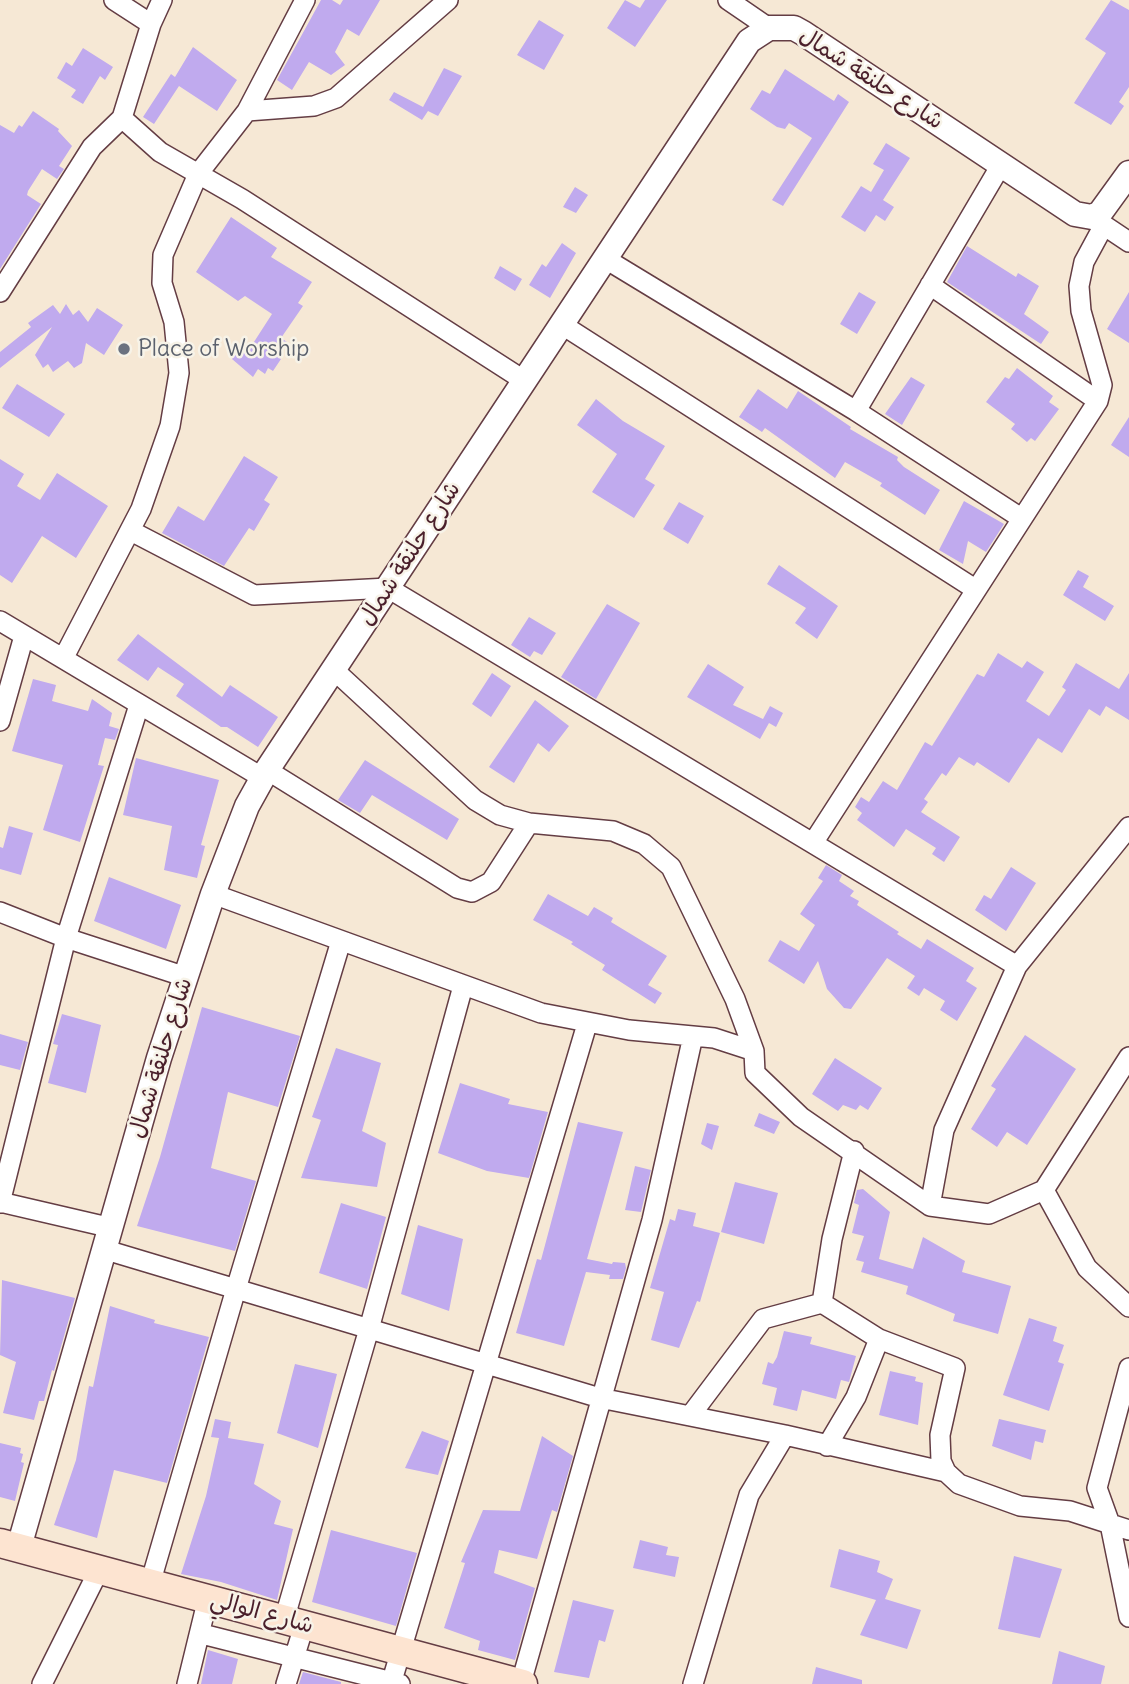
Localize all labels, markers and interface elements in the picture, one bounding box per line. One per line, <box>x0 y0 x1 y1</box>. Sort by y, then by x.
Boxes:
street label: شارع حلنقة شمال <box>794 22 948 136</box>
place label: Place of Worship <box>138 335 309 363</box>
marker: Place of Worship <box>116 341 132 357</box>
street label: شارع حلنقة شمال <box>353 477 467 631</box>
street label: شارع حلنقة شمال <box>123 974 199 1142</box>
street label: شارع الوالي <box>207 1586 317 1640</box>

